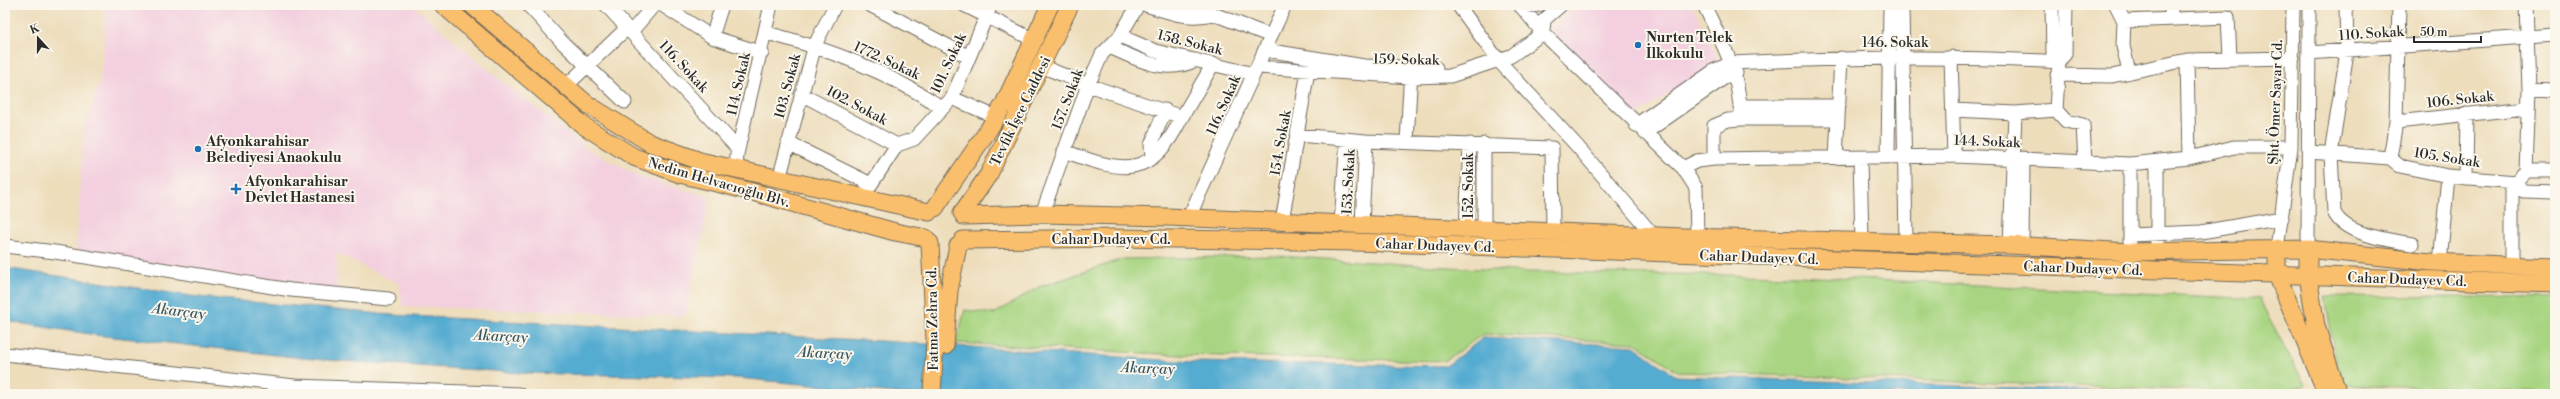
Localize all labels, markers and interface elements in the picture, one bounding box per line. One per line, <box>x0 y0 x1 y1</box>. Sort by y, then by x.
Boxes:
north arrow <box>18 18 58 58</box>
scale bar <box>2414 18 2481 44</box>
text: K <box>28 21 42 38</box>
street label: 110. Sokak <box>2338 23 2405 45</box>
text: 50 m <box>2420 25 2448 40</box>
street label: 158. Sokak <box>1155 26 1225 60</box>
place label: Nurten Telek İlkokulu <box>1646 29 1734 63</box>
street label: 101. Sokak <box>927 30 971 97</box>
street label: 146. Sokak <box>1862 34 1929 52</box>
street label: 116. Sokak <box>655 37 712 97</box>
street label: 1772. Sokak <box>850 38 923 84</box>
street label: Şht. Ömer Sayar Cd. <box>2263 39 2287 165</box>
marker: Nurten Telek İlkokulu <box>1633 40 1643 50</box>
street label: 114. Sokak <box>723 50 755 118</box>
street label: 159. Sokak <box>1373 50 1440 70</box>
street label: 103. Sokak <box>771 51 805 121</box>
street label: Tevfik İşce Caddesi <box>985 52 1056 169</box>
street label: 157. Sokak <box>1048 66 1088 132</box>
street label: 116. Sokak <box>1203 72 1246 139</box>
street label: 102. Sokak <box>823 82 891 130</box>
street label: 106. Sokak <box>2426 87 2495 112</box>
street label: 154. Sokak <box>1266 108 1296 177</box>
street label: 144. Sokak <box>1953 132 2021 152</box>
place label: Afyonkarahisar Belediyesi Anaokulu <box>205 133 342 167</box>
marker: Afyonkarahisar Belediyesi Anaokulu <box>193 144 203 154</box>
street label: 105. Sokak <box>2413 144 2482 172</box>
street label: 153. Sokak <box>1338 148 1360 215</box>
street label: 152. Sokak <box>1460 152 1478 219</box>
street label: Nedim Helvacıoğlu Blv. <box>646 154 792 212</box>
place label: Afyonkarahisar Devlet Hastanesi <box>244 173 355 207</box>
marker: Afyonkarahisar Devlet Hastanesi <box>230 183 242 195</box>
street label: Cahar Dudayev Cd. <box>1051 231 1171 249</box>
street label: Cahar Dudayev Cd. <box>1375 235 1495 257</box>
street label: Cahar Dudayev Cd. <box>1699 247 1819 269</box>
street label: Cahar Dudayev Cd. <box>2023 258 2143 280</box>
street label: Fatma Zehra Cd. <box>923 267 943 371</box>
street label: Cahar Dudayev Cd. <box>2347 269 2467 291</box>
water label: Akarçay <box>149 299 208 324</box>
water label: Akarçay <box>472 325 529 347</box>
water label: Akarçay <box>796 342 853 364</box>
water label: Akarçay <box>1119 358 1176 379</box>

